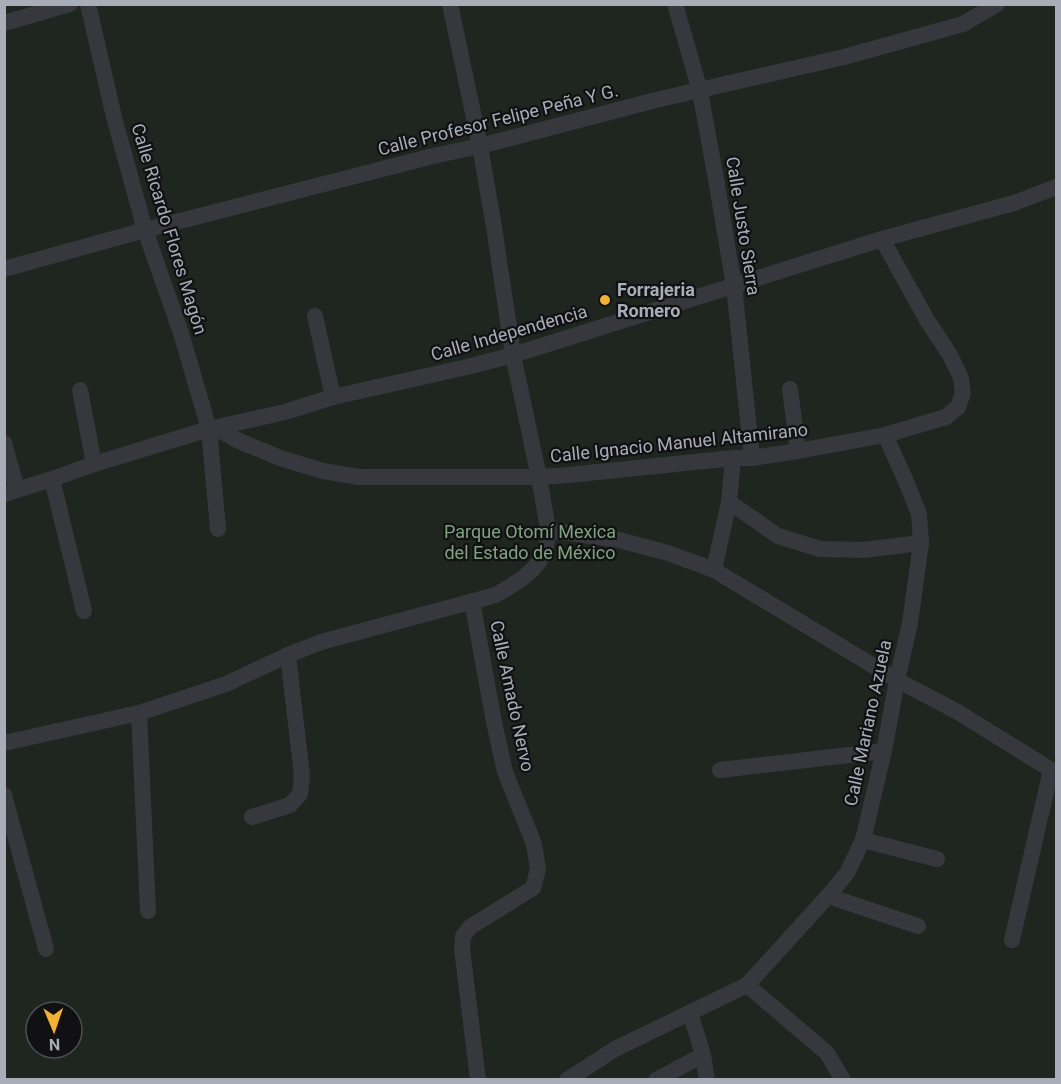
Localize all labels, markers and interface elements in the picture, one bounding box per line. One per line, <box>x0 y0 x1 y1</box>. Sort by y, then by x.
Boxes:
street label: Calle Profesor Felipe Peña Y G. <box>376 79 620 160</box>
street label: Calle Ricardo Flores Magón <box>127 121 212 337</box>
street label: Calle Justo Sierra <box>722 155 765 297</box>
place label: Forrajeria Romero <box>617 279 695 321</box>
marker: Forrajeria Romero <box>598 293 612 307</box>
street label: Calle Independencia <box>428 300 589 365</box>
street label: Calle Ignacio Manuel Altamirano <box>549 419 809 466</box>
park label: Parque Otomí Mexica del Estado de México <box>444 521 616 563</box>
street label: Calle Amado Nervo <box>486 618 539 773</box>
street label: Calle Mariano Azuela <box>840 638 895 808</box>
north arrow <box>24 1000 84 1060</box>
text: N <box>49 1035 60 1054</box>

